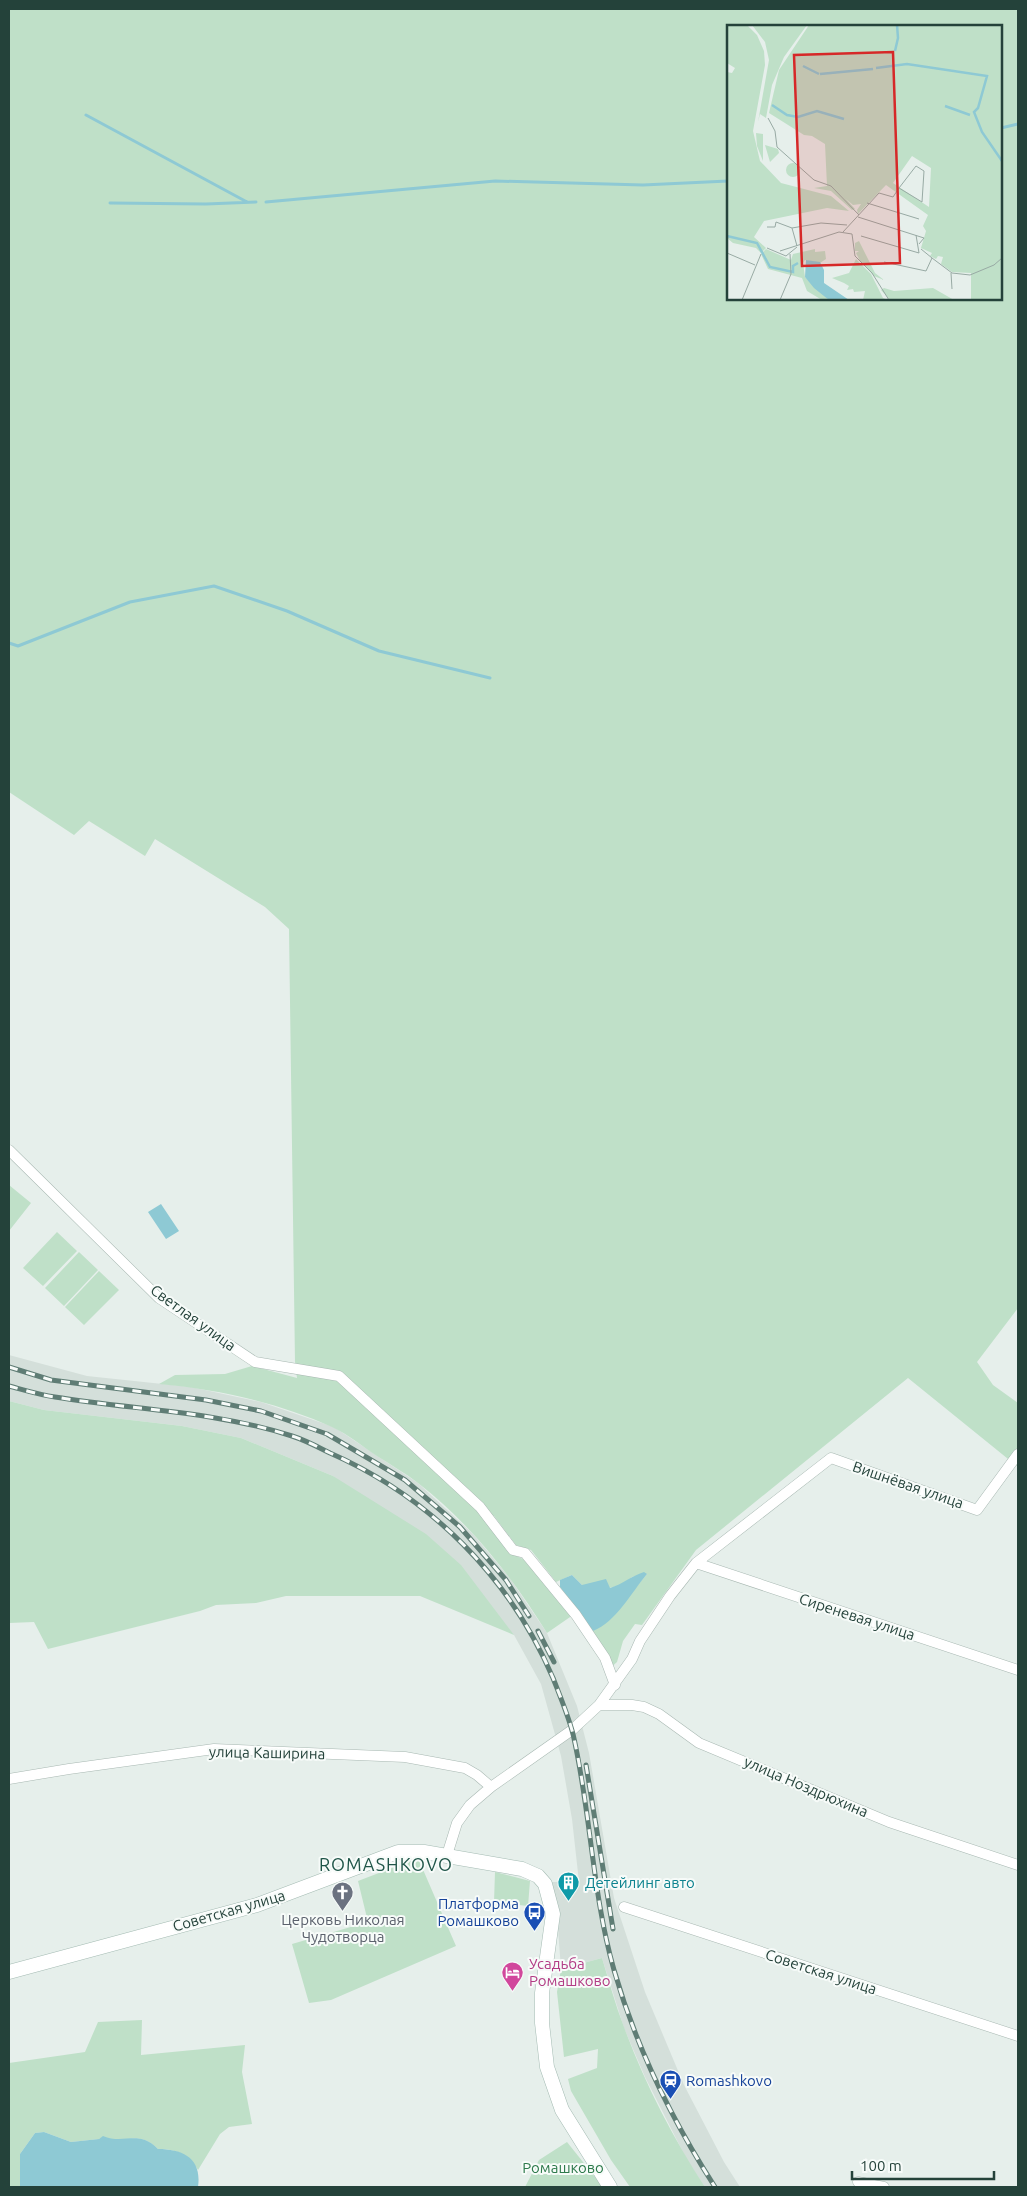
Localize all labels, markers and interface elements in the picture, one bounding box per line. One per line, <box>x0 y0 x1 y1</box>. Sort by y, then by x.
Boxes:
inset map <box>727 25 1002 300</box>
street label: Светлая улица <box>147 1281 239 1354</box>
street label: Вишнёвая улица <box>850 1458 966 1511</box>
street label: Сиреневая улица <box>797 1590 917 1643</box>
street label: улица Каширина <box>209 1743 325 1762</box>
street label: улица Ноздрюхина <box>742 1753 871 1820</box>
district label: ROMASHKOVO <box>319 1854 453 1874</box>
building icon: Детейлинг авто <box>557 1871 581 1902</box>
place label: Детейлинг авто <box>585 1874 695 1891</box>
church icon: Церковь Николая Чудотворца <box>331 1880 355 1911</box>
street label: Советская улица <box>171 1886 287 1935</box>
place label: Платформа Ромашково <box>437 1895 519 1929</box>
bus stop icon: Платформа Ромашково <box>523 1901 547 1932</box>
place label: Церковь Николая Чудотворца <box>281 1911 405 1945</box>
street label: Советская улица <box>763 1945 879 1998</box>
place label: Усадьба Ромашково <box>529 1955 611 1989</box>
hotel icon: Усадьба Ромашково <box>501 1961 525 1992</box>
station icon: Romashkovo <box>658 2069 682 2100</box>
place label: Romashkovo <box>686 2072 772 2089</box>
scale bar <box>852 2148 994 2180</box>
text: 100 m <box>860 2157 902 2174</box>
park label: Ромашково <box>522 2159 604 2176</box>

